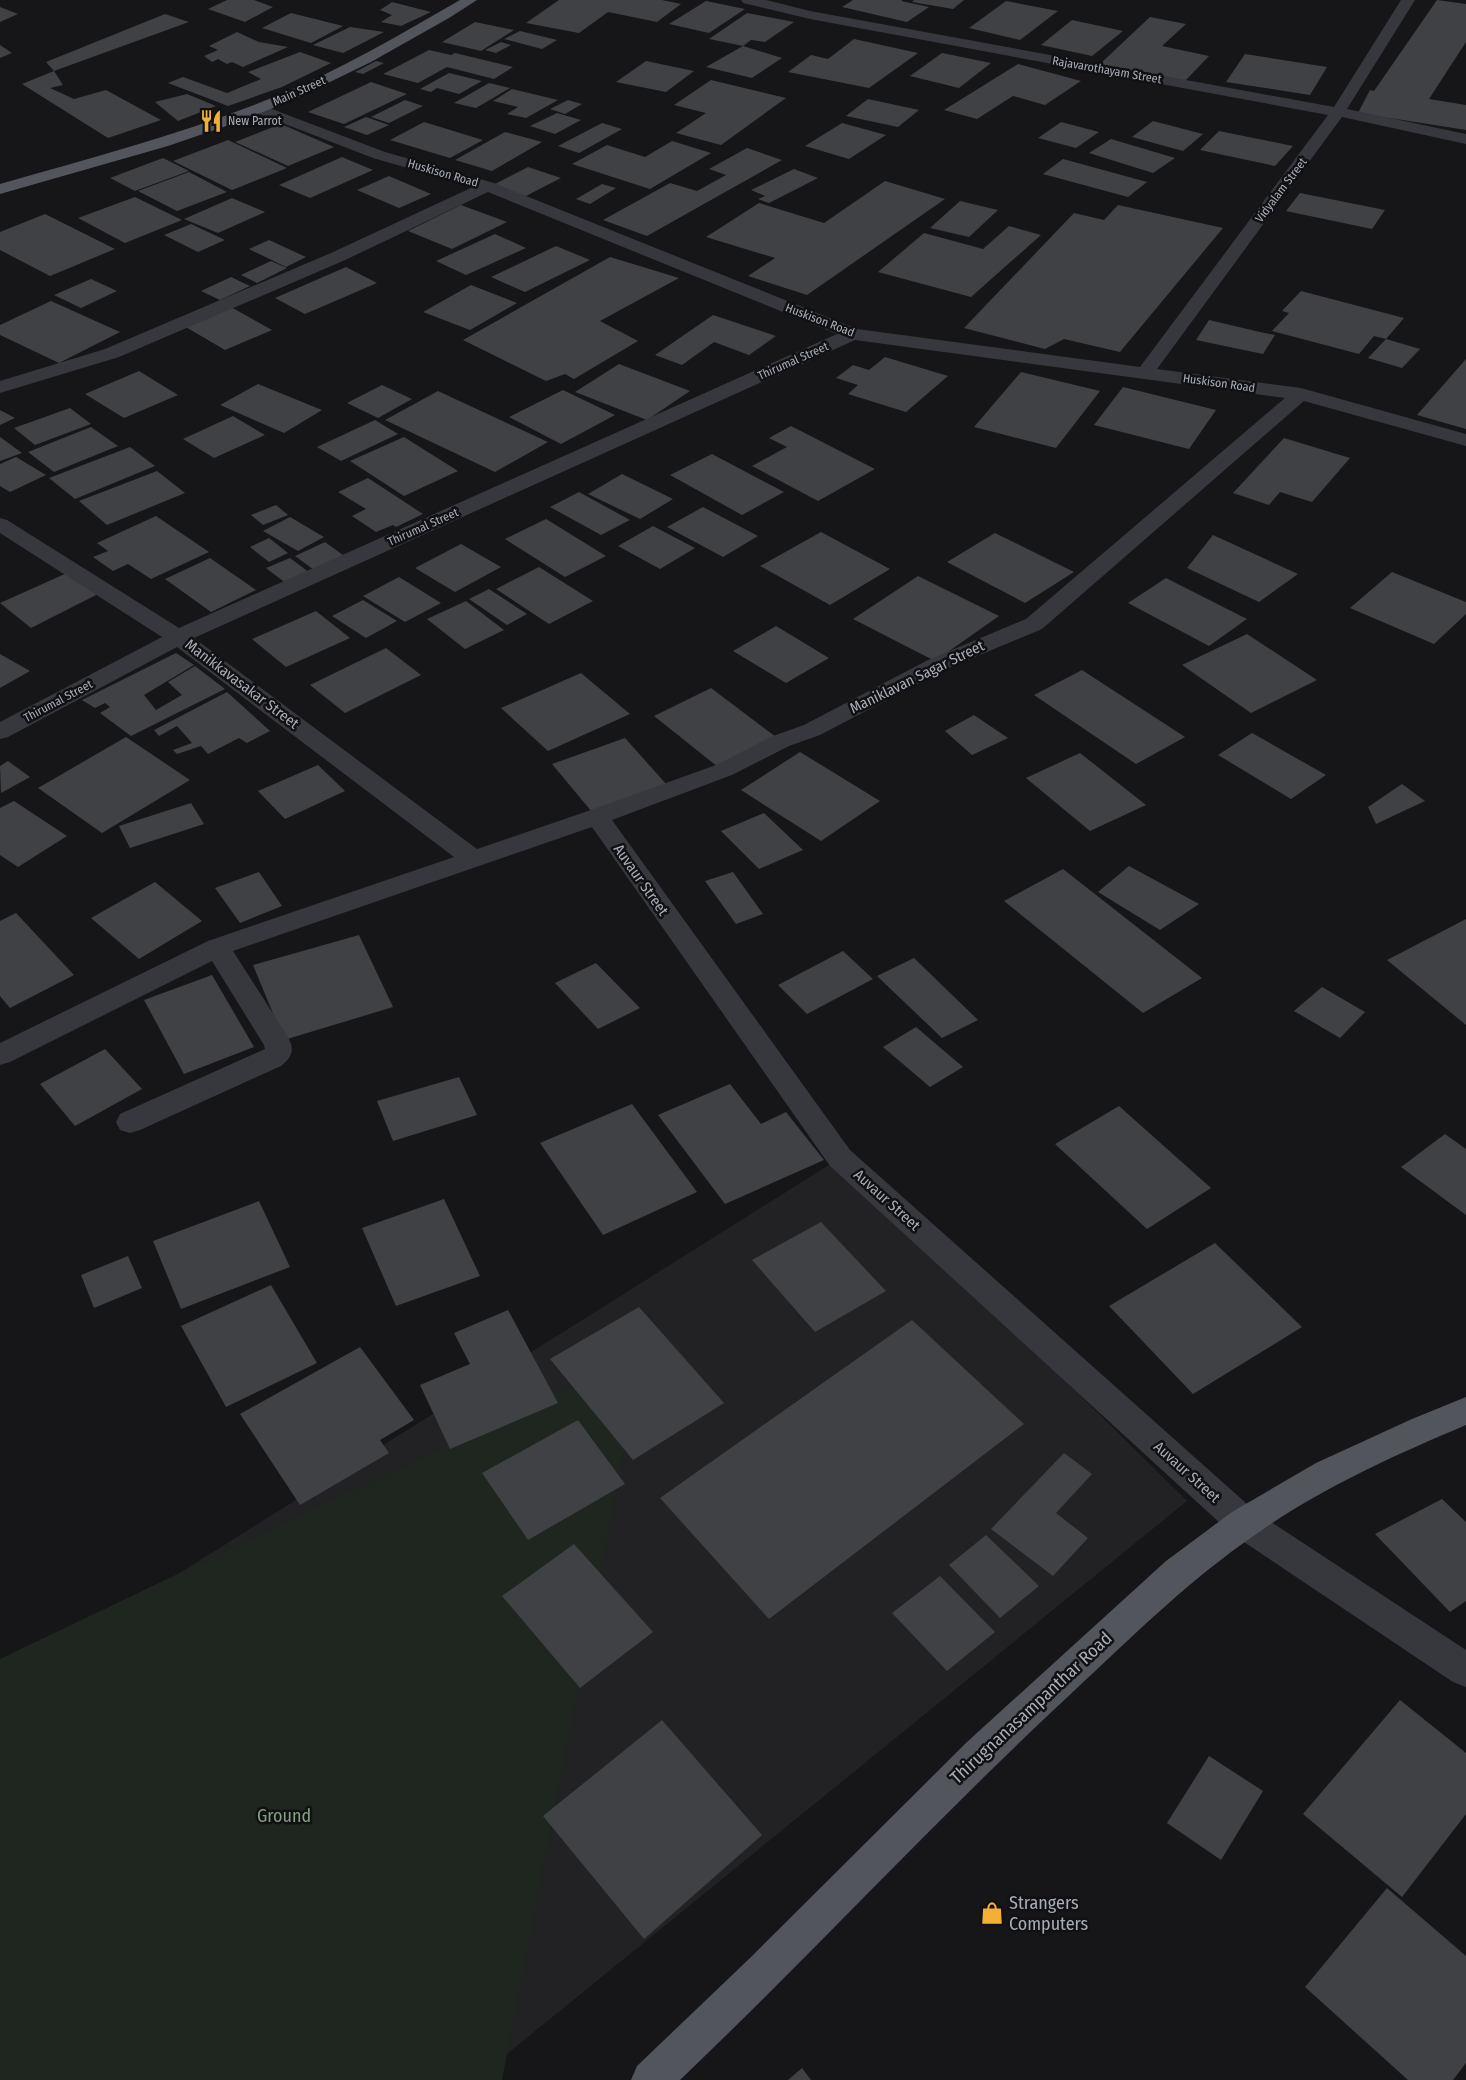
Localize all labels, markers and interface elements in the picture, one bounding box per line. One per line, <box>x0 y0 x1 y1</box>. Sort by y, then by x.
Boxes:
street label: Rajavarothayam Street <box>1051 53 1163 87</box>
street label: Main Street <box>271 73 328 109</box>
restaurant icon: New Parrot <box>198 108 224 134</box>
place label: New Parrot <box>228 114 282 128</box>
street label: Vidyalam Street <box>1252 155 1310 225</box>
street label: Huskison Road <box>406 156 480 190</box>
street label: Huskison Road <box>784 300 856 340</box>
street label: Thirumal Street <box>756 339 831 383</box>
street label: Huskison Road <box>1182 371 1256 395</box>
street label: Thirumal Street <box>386 505 461 549</box>
street label: Manikkavasakar Street <box>182 635 302 733</box>
street label: Maniklavan Sagar Street <box>847 637 987 717</box>
street label: Thirumal Street <box>21 677 95 725</box>
street label: Auvaur Street <box>610 841 672 919</box>
street label: Auvaur Street <box>850 1166 924 1235</box>
street label: Auvaur Street <box>1150 1438 1224 1507</box>
street label: Thirugnanasampanthar Road <box>946 1627 1116 1789</box>
park label: Ground <box>257 1805 311 1827</box>
place label: Strangers Computers <box>1009 1892 1089 1935</box>
shop icon: Strangers Computers <box>979 1900 1005 1926</box>

